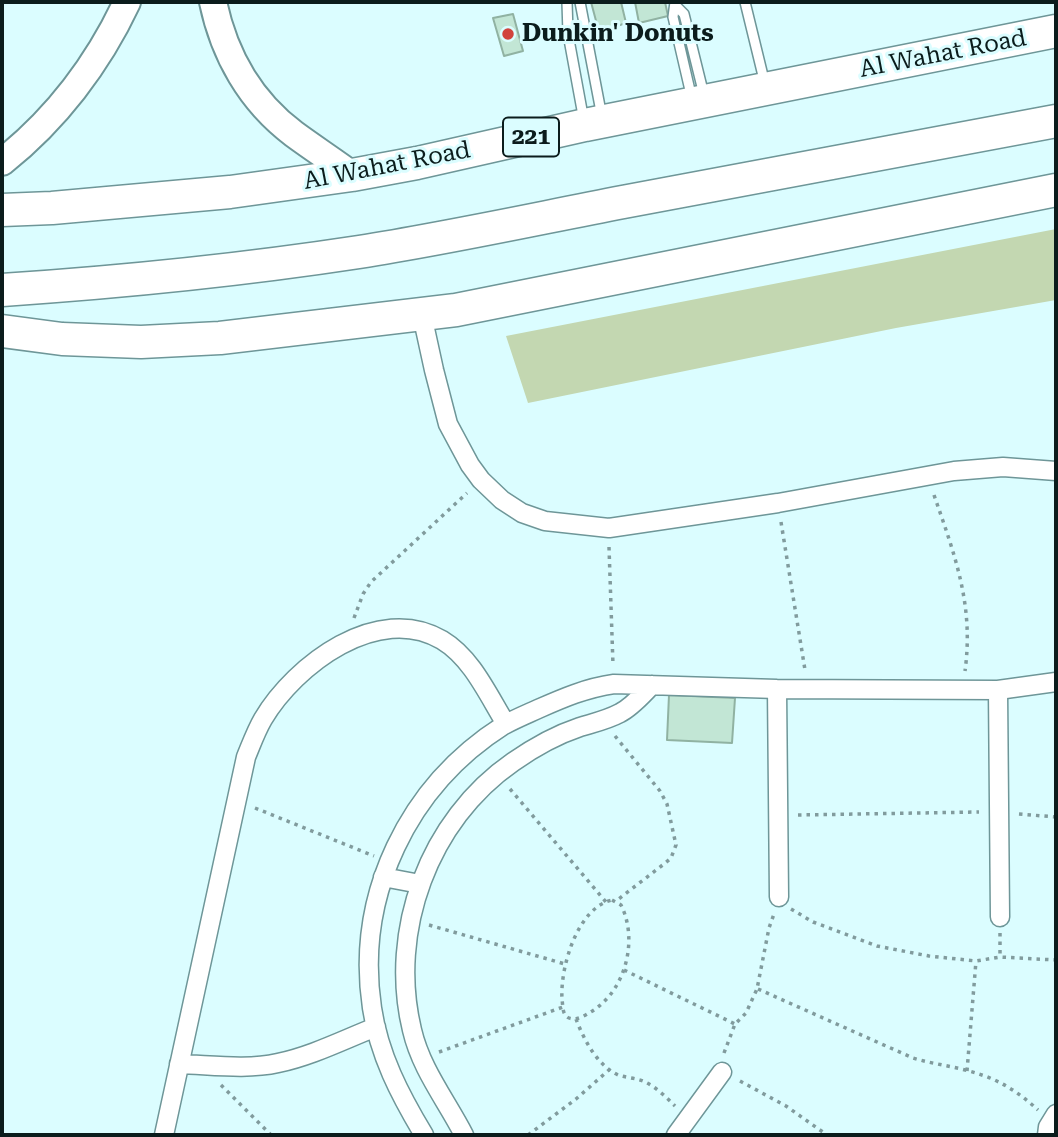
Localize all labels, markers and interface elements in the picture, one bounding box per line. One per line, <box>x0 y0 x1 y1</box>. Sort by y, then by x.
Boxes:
place label: Dunkin' Donuts <box>522 20 714 48</box>
street label: Al Wahat Road <box>857 24 1029 84</box>
marker: Dunkin' Donuts <box>500 26 516 42</box>
road number: 221 <box>503 118 559 156</box>
street label: Al Wahat Road <box>301 136 473 196</box>

